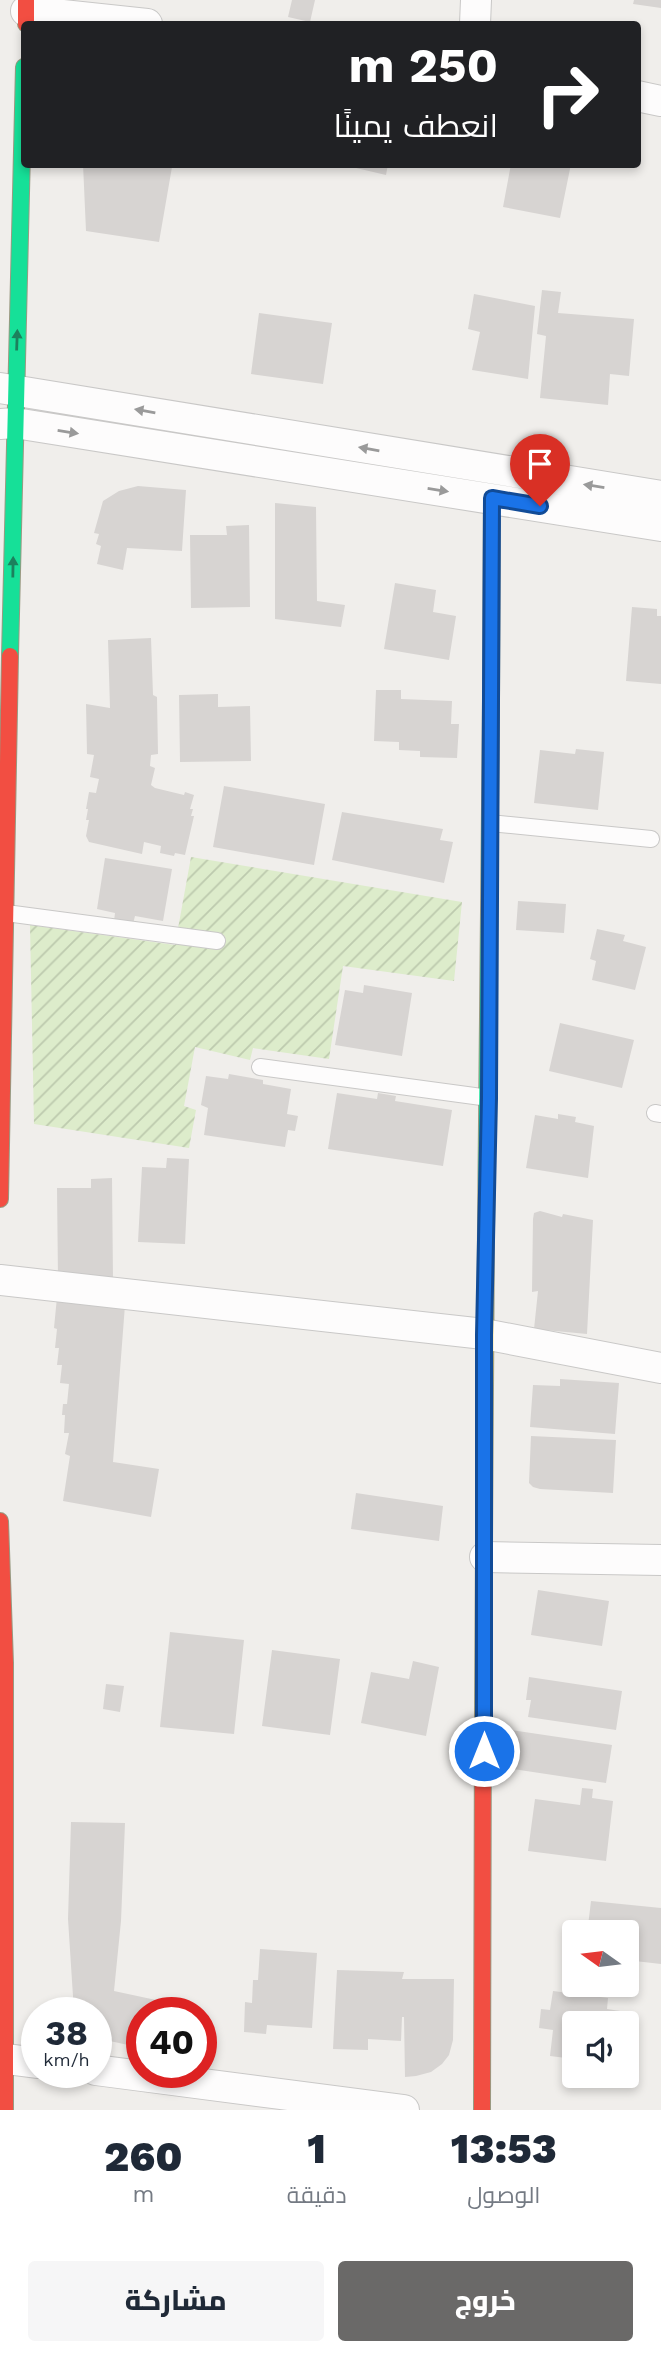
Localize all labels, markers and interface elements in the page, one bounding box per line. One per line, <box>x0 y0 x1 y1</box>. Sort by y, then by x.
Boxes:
text: 250 m <box>349 36 498 94</box>
icon: right <box>522 49 613 140</box>
text: انعطف يمينًا <box>333 107 498 145</box>
one-way arrow <box>11 329 22 351</box>
one-way arrow <box>134 405 156 416</box>
one-way arrow <box>57 427 79 438</box>
pin <box>510 434 570 506</box>
one-way arrow <box>358 443 380 454</box>
icon: arrive <box>521 445 559 483</box>
one-way arrow <box>582 480 604 491</box>
one-way arrow <box>427 485 449 496</box>
one-way arrow <box>7 556 18 578</box>
position arrow <box>447 1714 521 1788</box>
north arrow <box>562 1920 639 1997</box>
map controls <box>562 1920 639 2088</box>
speed limit sign: 40 <box>126 1997 217 2088</box>
button: sound <box>562 2011 639 2088</box>
text: 38 <box>45 2012 88 2054</box>
text: km/h <box>43 2049 90 2070</box>
text: 1 <box>307 2124 326 2173</box>
text: 13:53 <box>451 2124 557 2173</box>
text: 260 <box>104 2132 183 2181</box>
text: m <box>132 2181 154 2208</box>
text: دقيقة <box>287 2182 347 2209</box>
text: الوصول <box>467 2182 540 2209</box>
button: مشاركة <box>28 2261 324 2341</box>
button: خروج <box>338 2261 633 2341</box>

